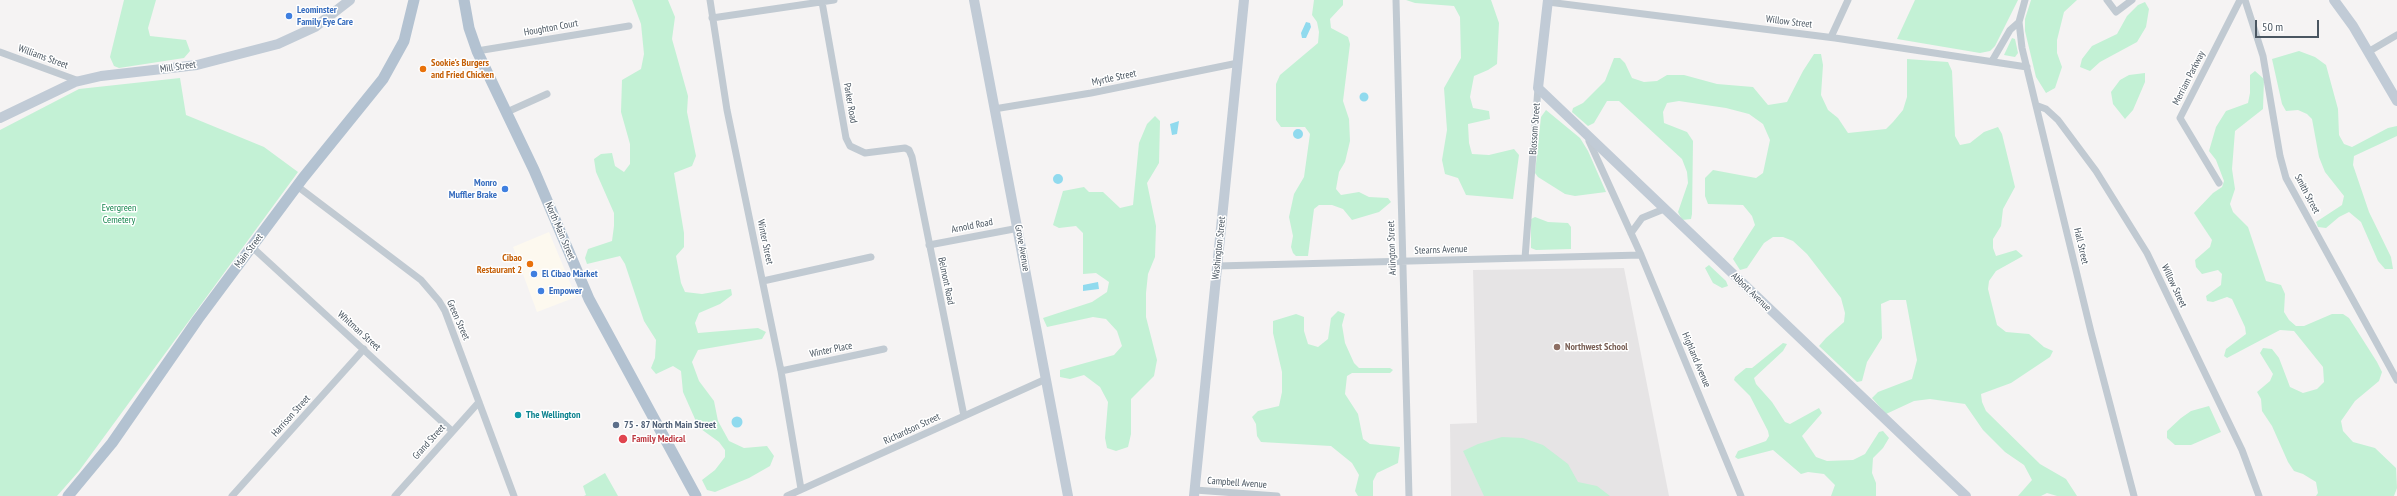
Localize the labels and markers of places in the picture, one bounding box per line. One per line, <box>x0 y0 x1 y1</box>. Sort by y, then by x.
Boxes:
place label: Leominster Family Eye Care <box>297 4 353 28</box>
marker: Leominster Family Eye Care <box>284 11 294 21</box>
place label: Sookie's Burgers and Fried Chicken <box>431 57 494 80</box>
marker: Sookie's Burgers and Fried Chicken <box>418 64 428 74</box>
place label: Monro Muffler Brake <box>449 177 497 200</box>
marker: Monro Muffler Brake <box>500 184 510 194</box>
place label: Cibao Restaurant 2 <box>477 252 522 276</box>
marker: Cibao Restaurant 2 <box>525 259 535 269</box>
place label: El Cibao Market <box>542 268 598 280</box>
marker: El Cibao Market <box>529 269 539 279</box>
place label: Empower <box>549 285 582 297</box>
marker: Empower <box>536 286 546 296</box>
place label: Northwest School <box>1565 341 1628 353</box>
marker: Northwest School <box>1552 342 1562 352</box>
place label: The Wellington <box>526 409 580 421</box>
marker: The Wellington <box>513 410 523 420</box>
place label: 75 - 87 North Main Street <box>624 419 716 431</box>
marker: 75 - 87 North Main Street <box>611 420 621 430</box>
marker: Family Medical <box>617 433 629 445</box>
place label: Family Medical <box>632 433 685 445</box>

